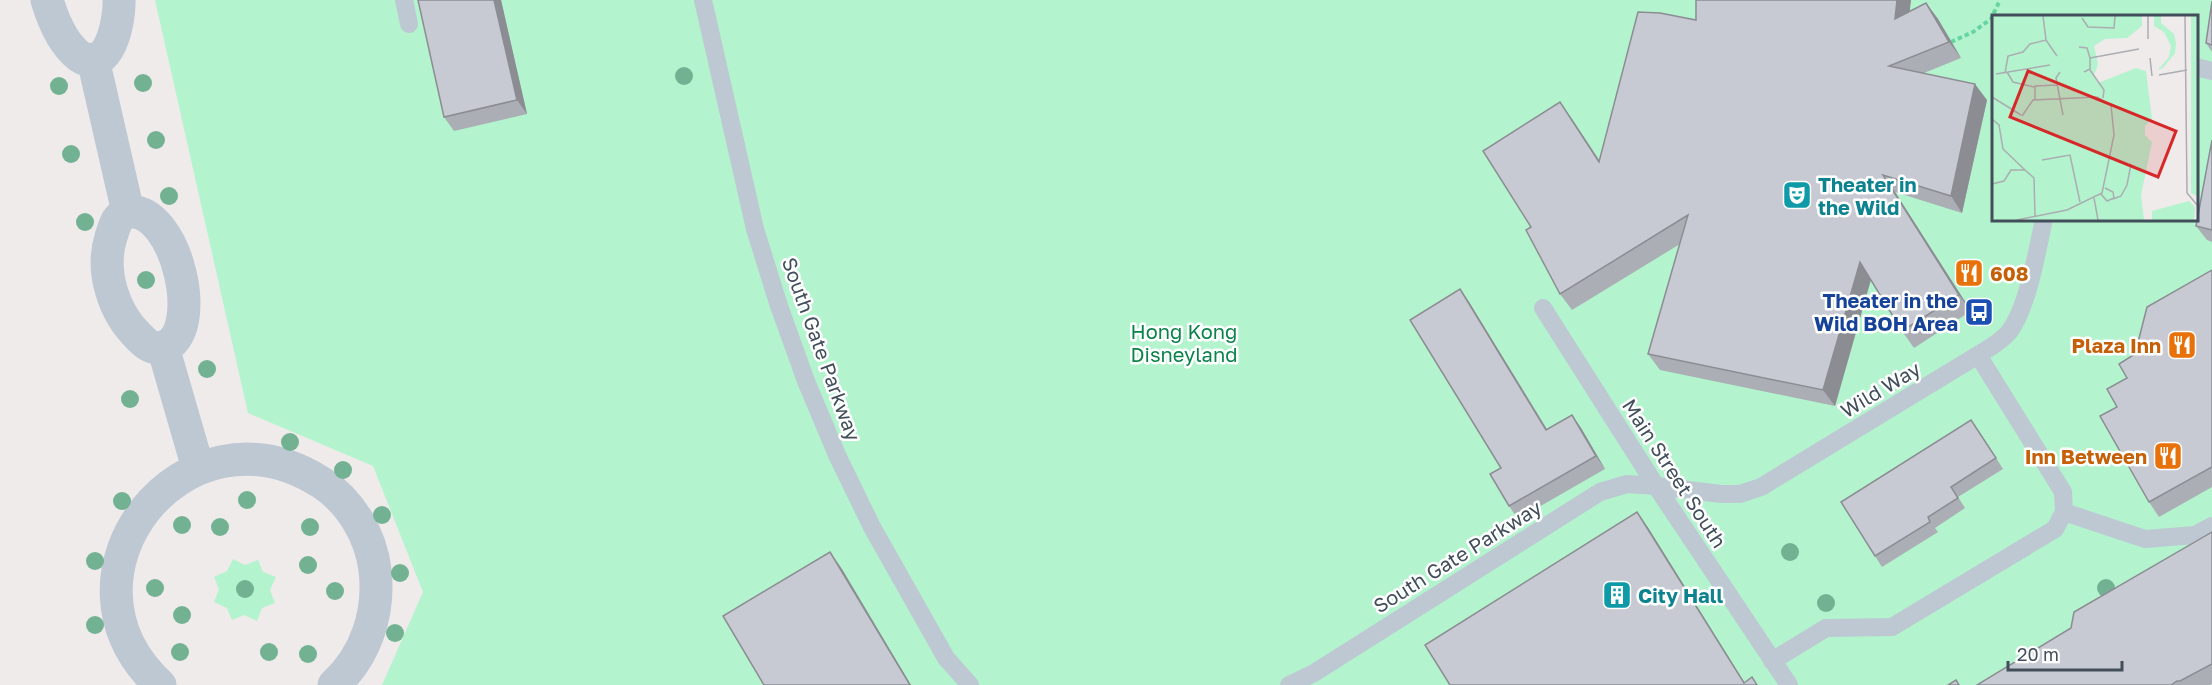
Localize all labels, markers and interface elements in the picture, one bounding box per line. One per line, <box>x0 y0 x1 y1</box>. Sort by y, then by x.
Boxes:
inset map <box>1992 15 2197 220</box>
place label: Theater in the Wild <box>1818 172 1917 219</box>
theatre icon: Theater in the Wild <box>1781 179 1813 211</box>
street label: South Gate Parkway <box>778 254 866 444</box>
restaurant icon: 608 <box>1953 257 1985 289</box>
place label: 608 <box>1990 261 2029 285</box>
place label: Theater in the Wild BOH Area <box>1814 288 1958 335</box>
bus stop icon: Theater in the Wild BOH Area <box>1963 296 1995 328</box>
park label: Hong Kong Disneyland <box>1131 319 1237 366</box>
restaurant icon: Plaza Inn <box>2166 329 2198 361</box>
place label: Plaza Inn <box>2072 333 2161 357</box>
street label: Wild Way <box>1836 356 1924 422</box>
street label: Main Street South <box>1618 394 1732 552</box>
restaurant icon: Inn Between <box>2152 440 2184 472</box>
place label: Inn Between <box>2025 444 2147 468</box>
street label: South Gate Parkway <box>1369 495 1545 617</box>
building icon: City Hall <box>1601 579 1633 611</box>
place label: City Hall <box>1638 583 1723 607</box>
scale bar <box>2008 634 2122 672</box>
text: 20 m <box>2017 643 2059 665</box>

